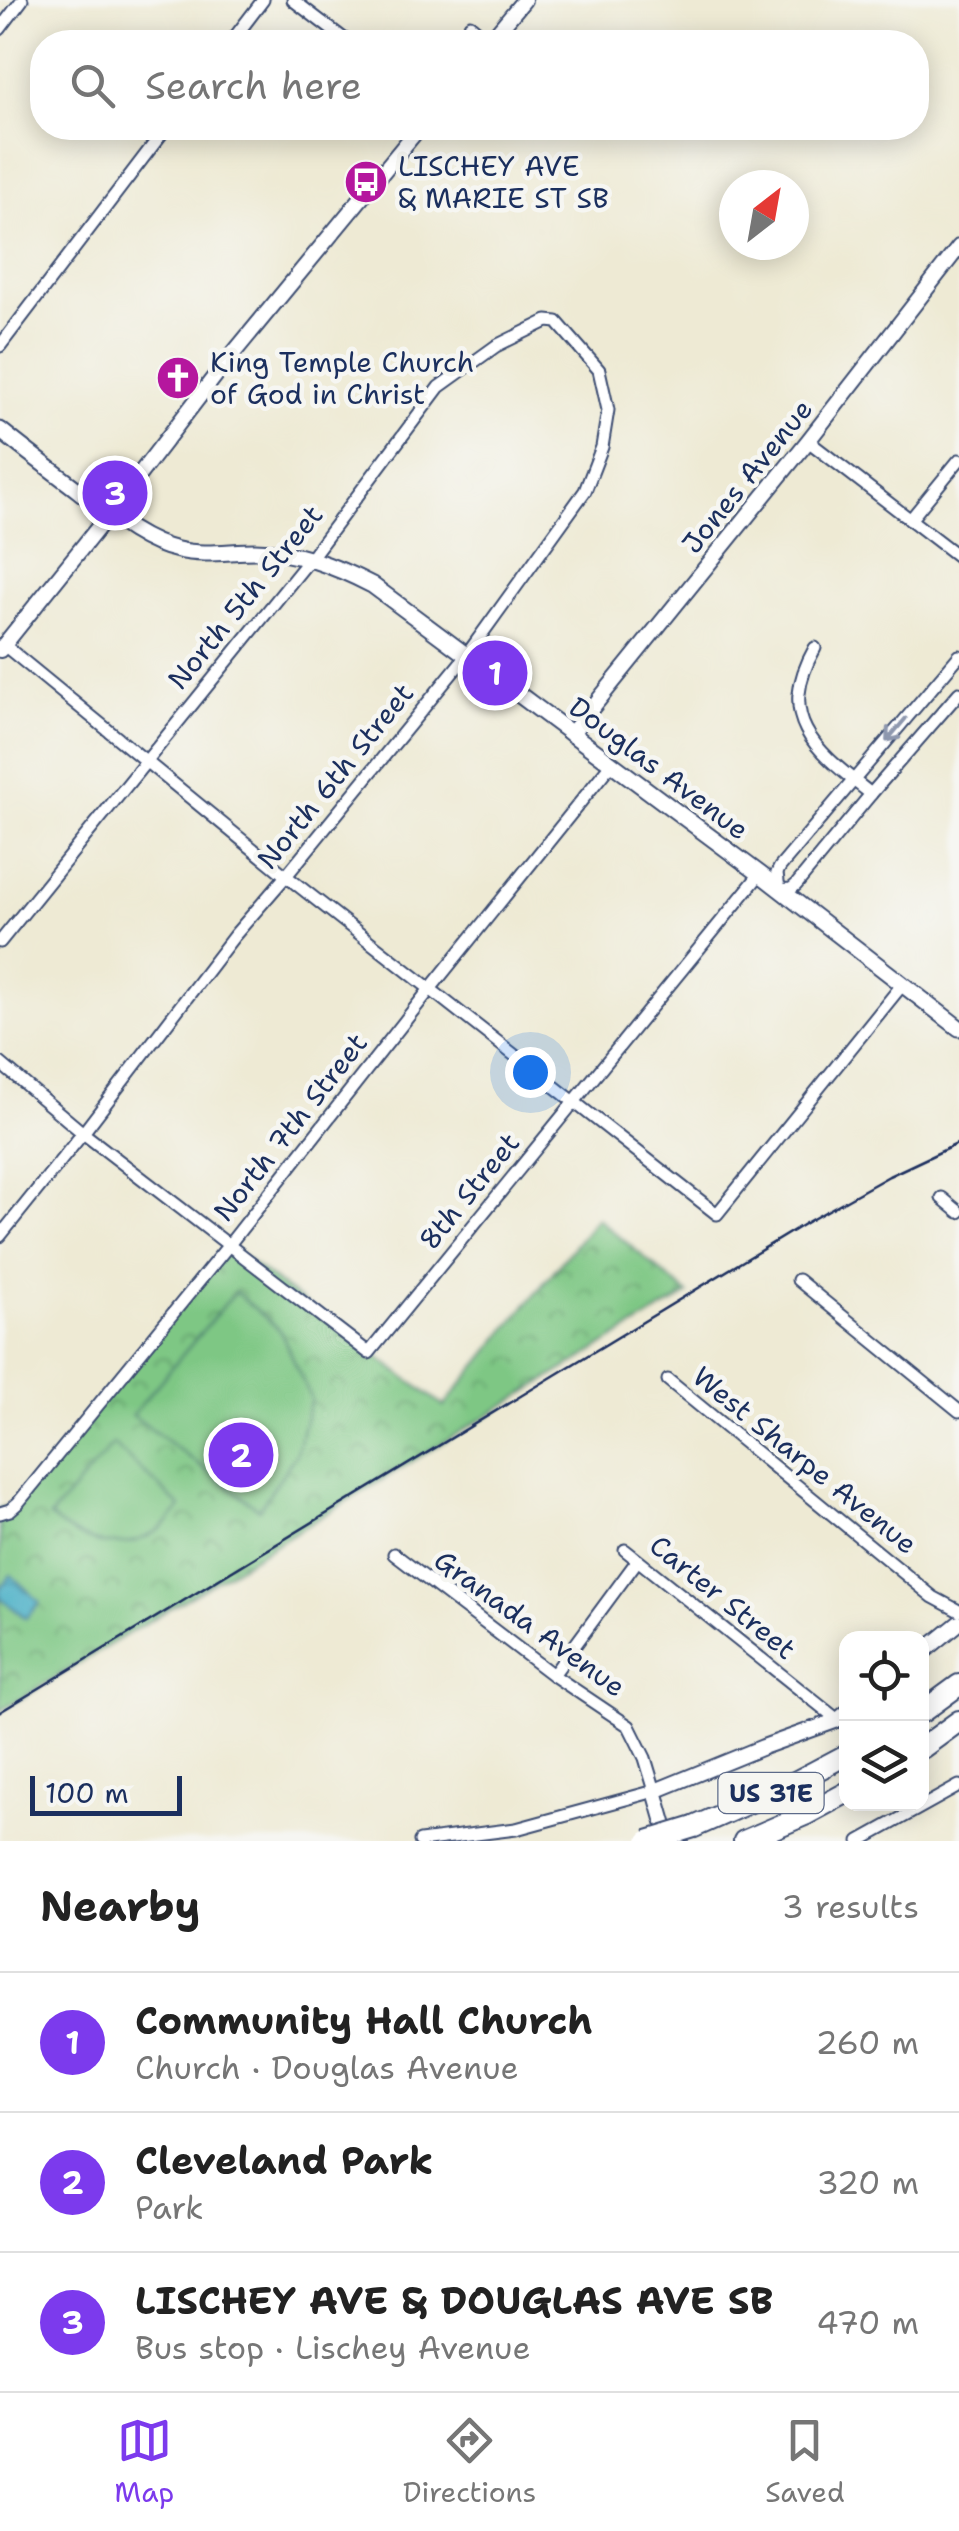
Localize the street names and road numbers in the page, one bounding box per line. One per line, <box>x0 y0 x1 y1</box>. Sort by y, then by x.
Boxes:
street label: Jones Avenue <box>673 391 821 561</box>
street label: North 5th Street <box>159 497 331 697</box>
street label: North 6th Street <box>248 675 422 877</box>
street label: Douglas Avenue <box>561 688 757 848</box>
street label: North 7th Street <box>204 1025 376 1229</box>
street label: 8th Street <box>410 1125 528 1257</box>
street label: West Sharpe Avenue <box>685 1358 925 1562</box>
street label: Carter Street <box>642 1526 804 1668</box>
street label: Granada Avenue <box>427 1541 633 1705</box>
road number: US 31E <box>718 1773 824 1813</box>

